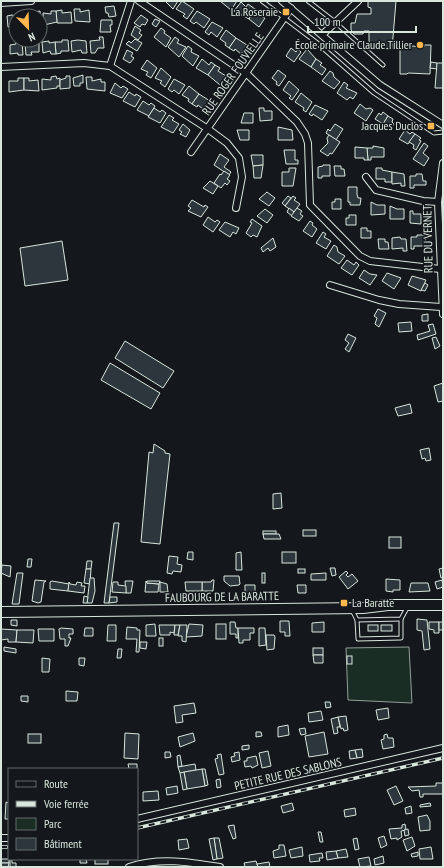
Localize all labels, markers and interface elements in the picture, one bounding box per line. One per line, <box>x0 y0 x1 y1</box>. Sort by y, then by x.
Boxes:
place label: La Roseraie <box>231 4 278 19</box>
marker: La Roseraie <box>281 7 291 17</box>
north arrow <box>8 8 48 48</box>
scale bar <box>308 8 416 34</box>
text: 100 m <box>314 14 341 29</box>
street label: RUE ROGER FOUVIELLE <box>198 29 267 118</box>
text: N <box>26 30 37 45</box>
place label: École primaire Claude Tillier <box>295 37 413 52</box>
marker: École primaire Claude Tillier <box>415 40 425 50</box>
place label: Jacques Duclos <box>360 118 423 133</box>
marker: Jacques Duclos <box>426 121 436 131</box>
street label: RUE DU VERNET <box>419 204 436 273</box>
street label: FAUBOURG DE LA BARATTE <box>165 588 279 605</box>
place label: La Baratte <box>352 595 394 610</box>
marker: La Baratte <box>339 598 349 608</box>
street label: PETITE RUE DES SABLONS <box>233 754 343 793</box>
legend <box>8 768 138 860</box>
text: Route <box>44 776 68 791</box>
text: Voie ferrée <box>43 796 89 811</box>
text: Parc <box>44 816 62 831</box>
text: Bâtiment <box>44 836 82 851</box>

